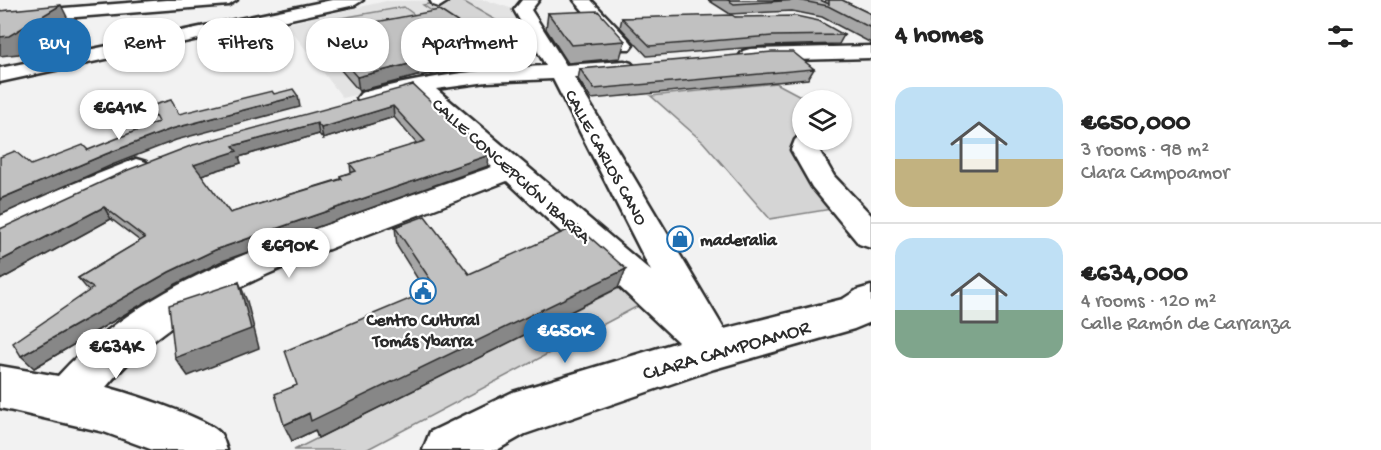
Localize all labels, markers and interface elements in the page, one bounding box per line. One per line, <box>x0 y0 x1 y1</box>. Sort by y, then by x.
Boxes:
chip: Buy <box>18 18 91 72</box>
chip: Rent <box>103 18 185 72</box>
chip: Filters <box>197 18 294 72</box>
chip: New <box>306 18 389 72</box>
chip: Apartment <box>401 18 537 72</box>
icon: filters <box>1324 20 1357 53</box>
text: 4 homes <box>895 21 982 52</box>
street label: CALLE CARLOS CANO <box>559 87 651 230</box>
pin: €641K <box>77 90 161 141</box>
map controls <box>792 90 852 150</box>
button: layers <box>792 90 852 150</box>
street label: CALLE CONCEPCIÓN IBARRA <box>426 95 595 250</box>
text: €641K <box>94 98 144 121</box>
text: €650,000 <box>1081 109 1191 140</box>
icon: home <box>943 111 1015 183</box>
text: 3 rooms · 98 m² <box>1081 140 1209 163</box>
text: Clara Campoamor <box>1081 163 1229 186</box>
shop icon: maderalia <box>665 224 695 254</box>
pin: €690K <box>247 228 331 279</box>
place label: maderalia <box>700 231 778 252</box>
text: €690K <box>262 236 316 259</box>
text: €634,000 <box>1081 260 1188 291</box>
icon: home <box>943 262 1015 334</box>
public building icon: Centro Cultural Tomás Ybarra <box>408 276 438 306</box>
text: 4 rooms · 120 m² <box>1081 291 1216 314</box>
place label: Centro Cultural Tomás Ybarra <box>365 311 480 353</box>
pin: €650K <box>523 313 607 364</box>
text: Calle Ramón de Carranza <box>1081 314 1291 337</box>
street label: CLARA CAMPOAMOR <box>640 316 815 388</box>
text: €650K <box>538 321 592 344</box>
pin: €634K <box>74 329 158 380</box>
text: €634K <box>90 337 142 360</box>

